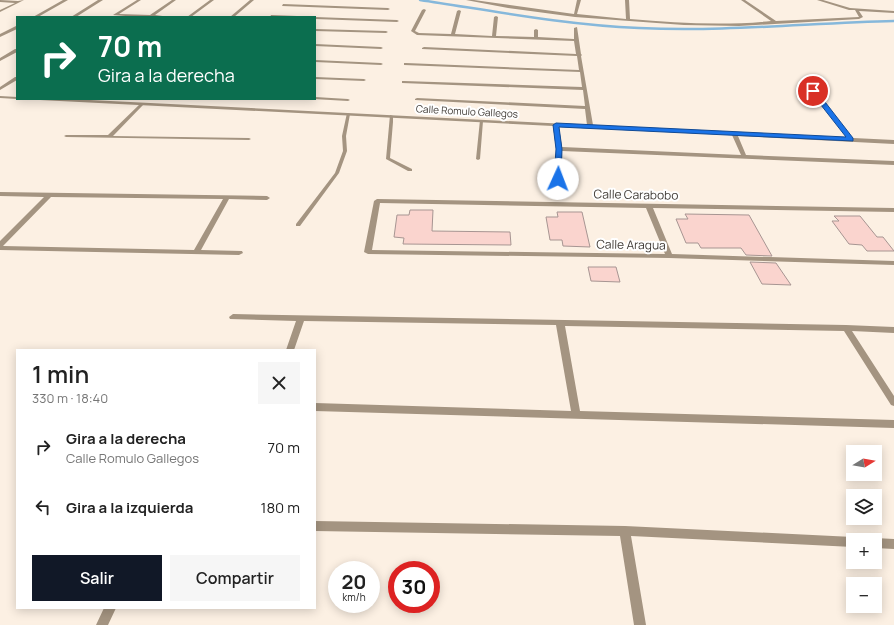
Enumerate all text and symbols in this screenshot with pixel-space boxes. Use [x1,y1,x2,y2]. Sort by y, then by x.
text: 70 m [98,27,162,65]
icon: right [32,32,84,84]
text: Gira a la derecha [98,63,235,87]
pin [796,74,830,108]
icon: arrive [802,80,824,102]
street label: Calle Romulo Gallegos [416,101,518,121]
position arrow [537,158,579,200]
street label: Calle Carabobo [594,185,678,204]
street label: Calle Aragua [596,235,666,254]
text: 1 min [32,357,89,390]
button: close [258,362,300,404]
text: 330 m · 18:40 [32,389,108,407]
text: Gira a la derecha [66,428,186,449]
icon: right [32,436,54,458]
text: 70 m [268,437,300,458]
north arrow [846,445,882,481]
map controls [846,445,882,613]
text: Calle Romulo Gallegos [66,449,199,467]
button: layers [846,489,882,525]
icon: left [32,496,54,518]
text: Gira a la izquierda [66,497,193,518]
text: 180 m [261,497,300,518]
button: + [846,533,882,569]
button: Salir [32,555,162,601]
button: Compartir [170,555,300,601]
speed limit sign: 30 [388,561,440,613]
text: 20 [341,568,367,595]
button: − [846,577,882,613]
text: km/h [342,590,366,604]

